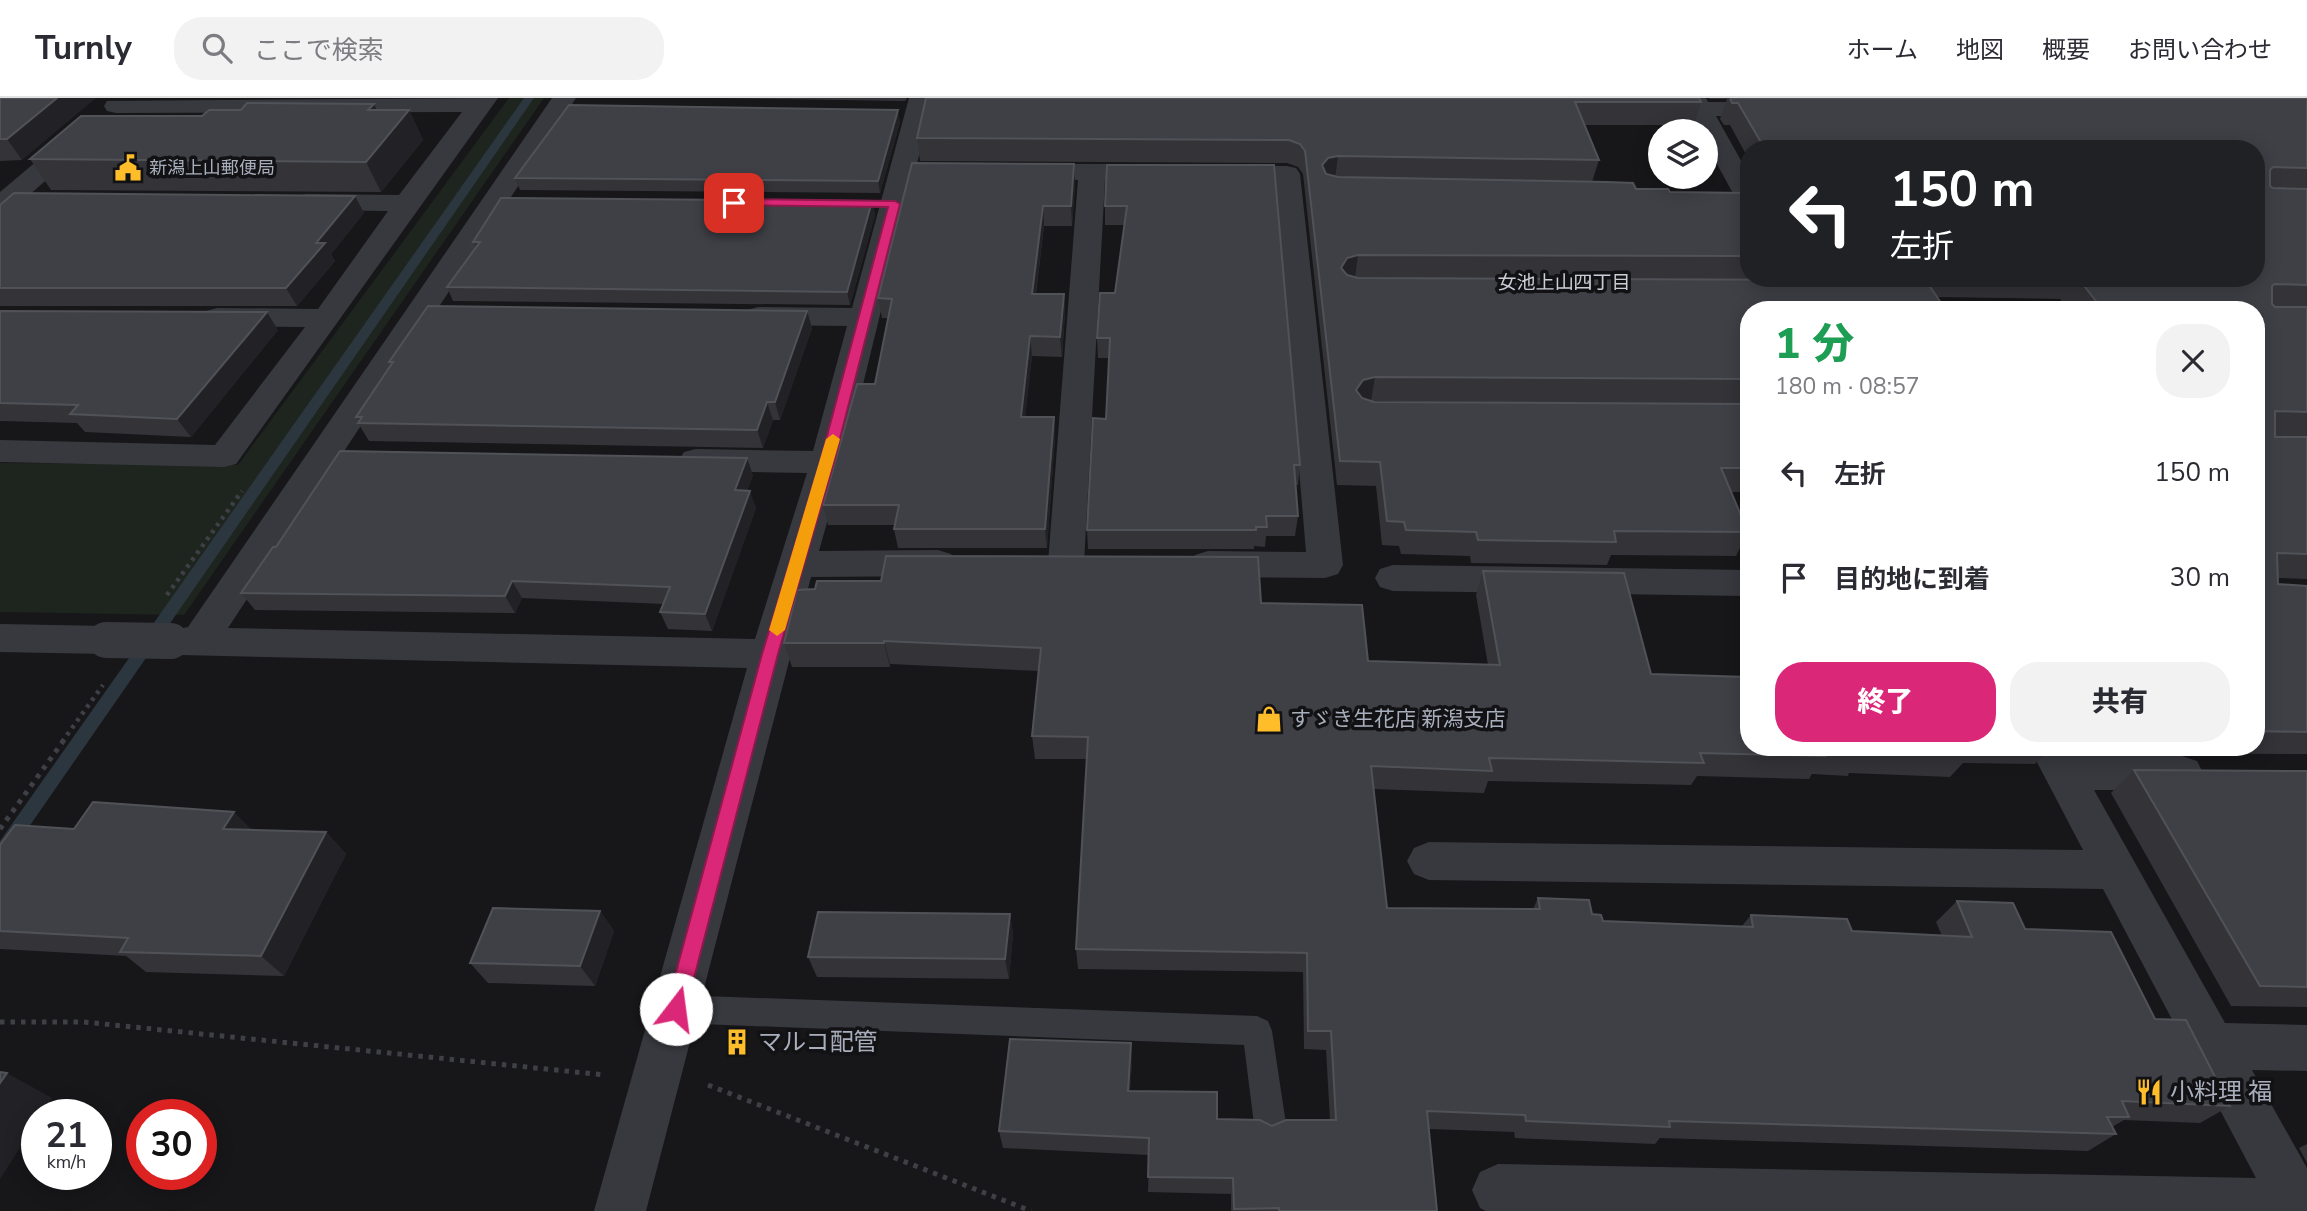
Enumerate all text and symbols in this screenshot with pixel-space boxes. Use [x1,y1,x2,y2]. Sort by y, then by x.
search box [174,17,664,80]
text: Turnly [35,26,132,71]
icon: search [198,29,236,67]
text: ここで検索 [254,33,384,68]
text: ホーム [1847,34,1918,66]
text: 地図 [1956,34,2004,66]
text: 概要 [2042,34,2090,66]
text: お問い合わせ [2128,34,2272,66]
map controls [1648,119,1718,189]
button: layers [1648,119,1718,189]
public building icon: 新潟上山郵便局 [113,153,143,183]
place label: 新潟上山郵便局 [149,156,275,180]
text: 150 m [1890,156,2034,223]
icon: left [1775,168,1866,259]
pin [704,173,764,233]
icon: arrive [715,184,753,222]
text: 左折 [1890,225,1954,268]
district label: 女池上山四丁目 [1497,270,1631,296]
text: 1 分 [1775,316,1854,373]
button: close [2156,324,2230,398]
text: 180 m · 08:57 [1775,371,1920,402]
icon: left [1775,454,1813,492]
text: 150 m [2154,455,2230,490]
text: 左折 [1834,457,1886,492]
icon: arrive [1775,559,1813,597]
text: 30 m [2170,560,2230,595]
text: 目的地に到着 [1834,562,1990,597]
button: 終了 [1775,662,1996,742]
button: 共有 [2010,662,2230,742]
shop icon: すゞき生花店 新潟支店 [1254,704,1284,734]
place label: すゞき生花店 新潟支店 [1290,705,1505,733]
position arrow [639,972,713,1046]
place label: マルコ配管 [758,1026,878,1058]
building icon: マルコ配管 [722,1027,752,1057]
place label: 小料理 福 [2170,1076,2272,1108]
restaurant icon: 小料理 福 [2134,1077,2164,1107]
speed limit sign: 30 [126,1099,217,1190]
text: 21 [45,1112,88,1159]
text: km/h [47,1150,86,1174]

